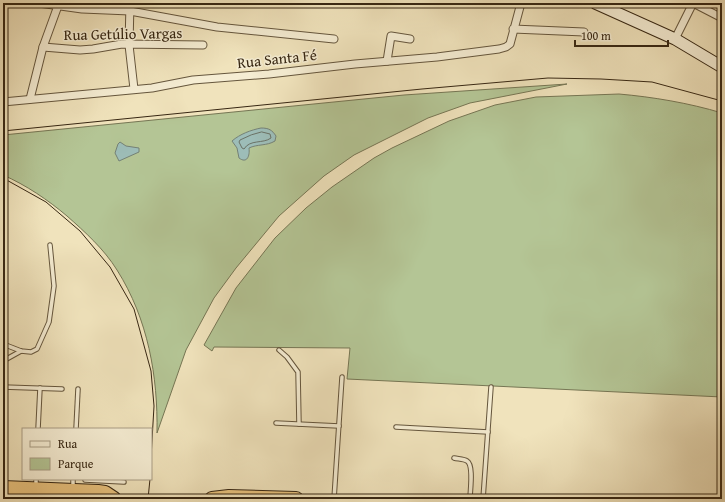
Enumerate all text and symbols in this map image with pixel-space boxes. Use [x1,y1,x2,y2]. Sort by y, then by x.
street label: Rua Getúlio Vargas [64,22,182,45]
scale bar [575,22,668,48]
text: 100 m [581,27,611,44]
street label: Rua Santa Fé [236,44,318,73]
legend [22,428,152,480]
text: Rua [58,435,77,452]
text: Parque [58,455,94,472]

